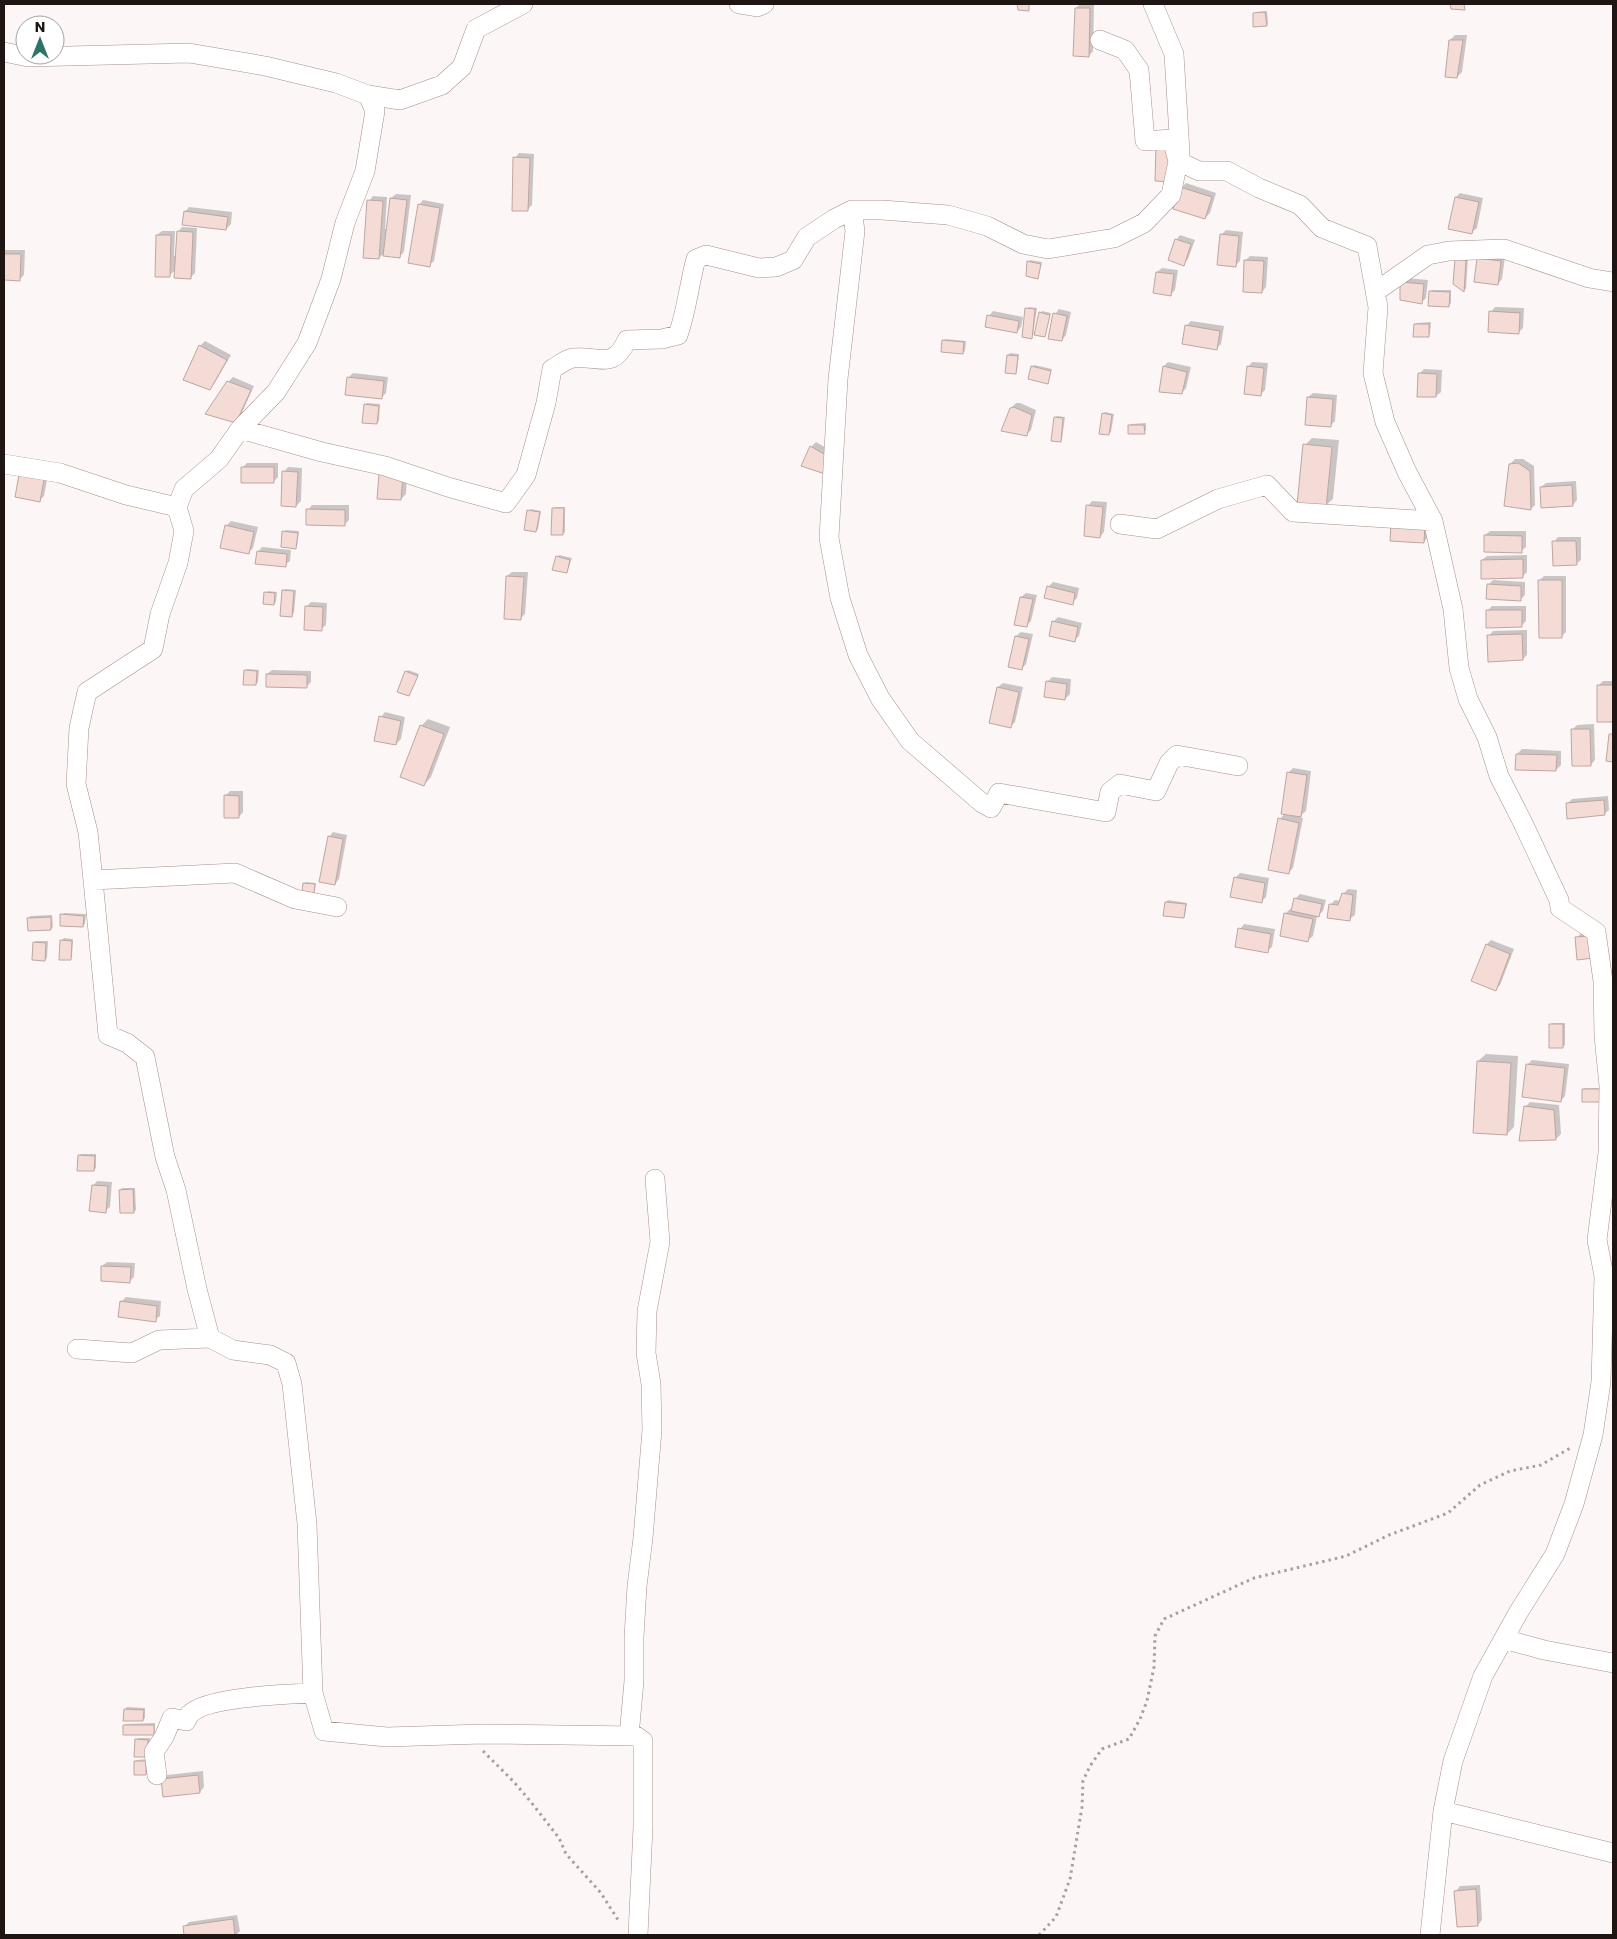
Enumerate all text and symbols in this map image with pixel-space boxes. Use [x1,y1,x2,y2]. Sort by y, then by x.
north arrow [15,15,65,65]
text: N [35,17,45,37]

